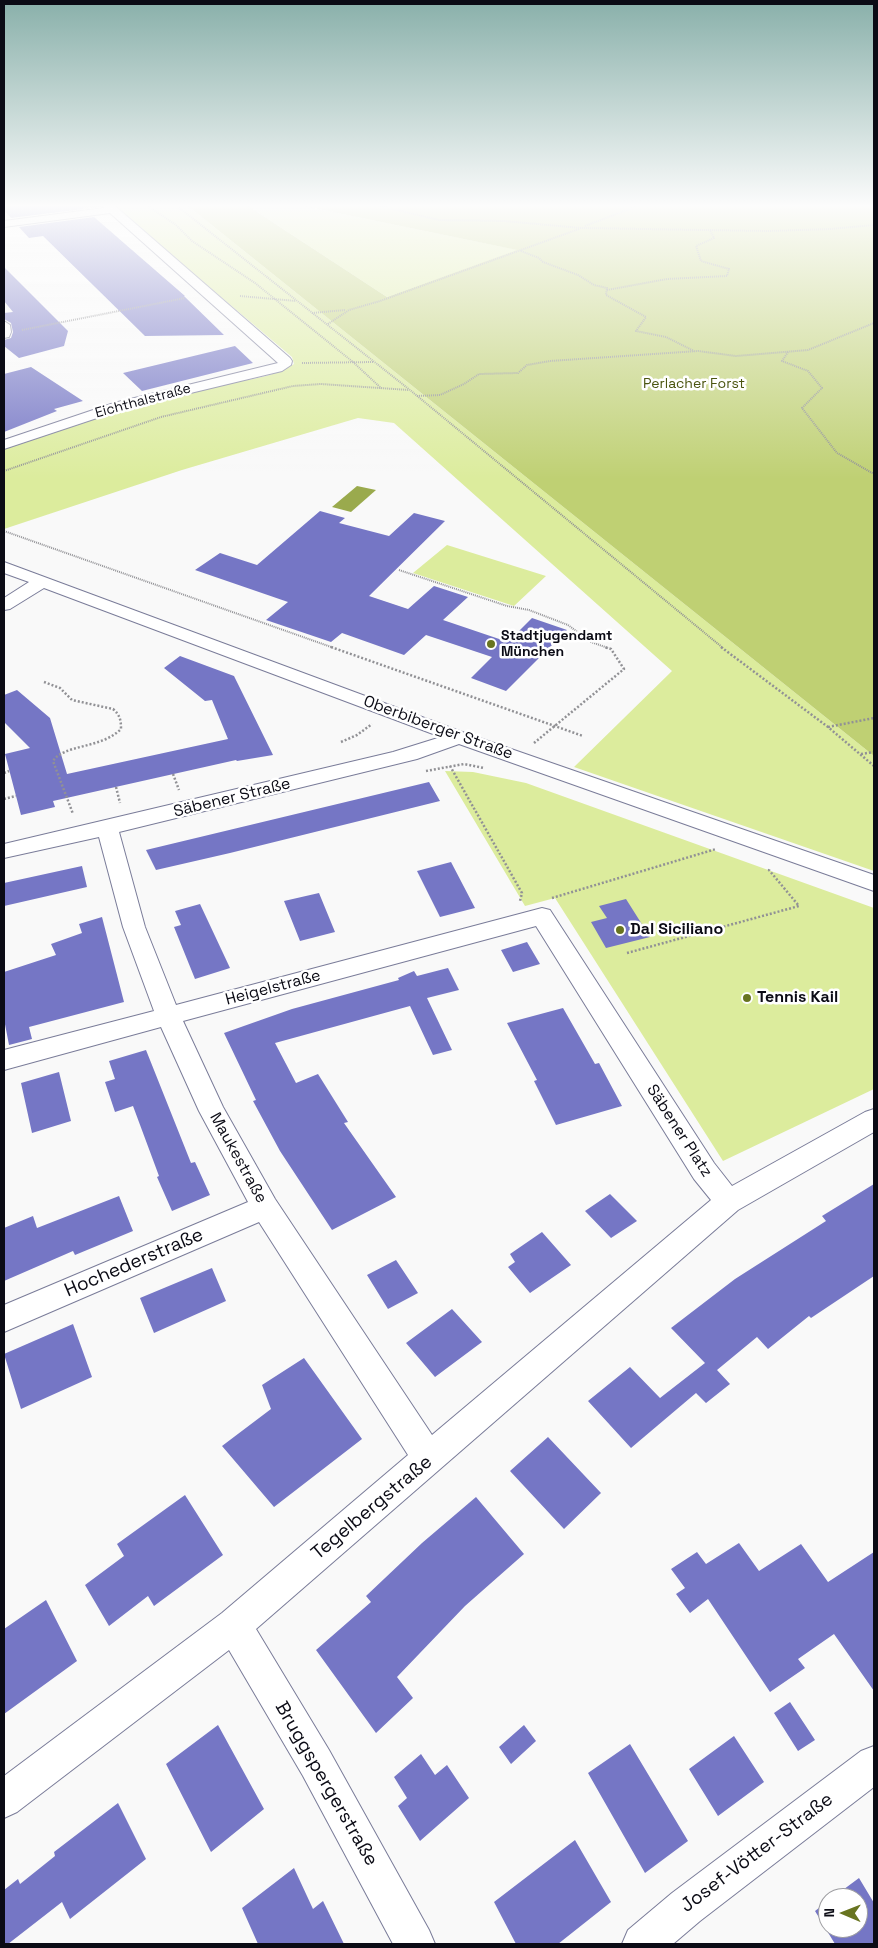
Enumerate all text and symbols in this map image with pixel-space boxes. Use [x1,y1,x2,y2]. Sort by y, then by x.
park label: Perlacher Forst [643,376,745,392]
street label: Eichthalstraße [93,380,193,422]
place label: Stadtjugendamt München [501,628,612,660]
marker: Stadtjugendamt München [485,638,497,650]
street label: Oberbiberger Straße [361,692,515,764]
street label: Säbener Straße [172,774,292,822]
place label: Dal Siciliano [630,920,723,940]
marker: Dal Siciliano [614,924,626,936]
street label: Heigelstraße [223,966,323,1010]
place label: Tennis Kail [757,988,838,1008]
marker: Tennis Kail [741,992,753,1004]
street label: Säbener Platz [642,1081,716,1181]
street label: Maukestraße [205,1109,271,1207]
street label: Hochederstraße [61,1224,207,1302]
street label: Tegelbergstraße [307,1451,437,1565]
street label: Bruggspergerstraße [270,1698,382,1870]
street label: Josef-Vötter-Straße [676,1788,838,1918]
north arrow [818,1888,868,1938]
text: N [820,1908,838,1918]

